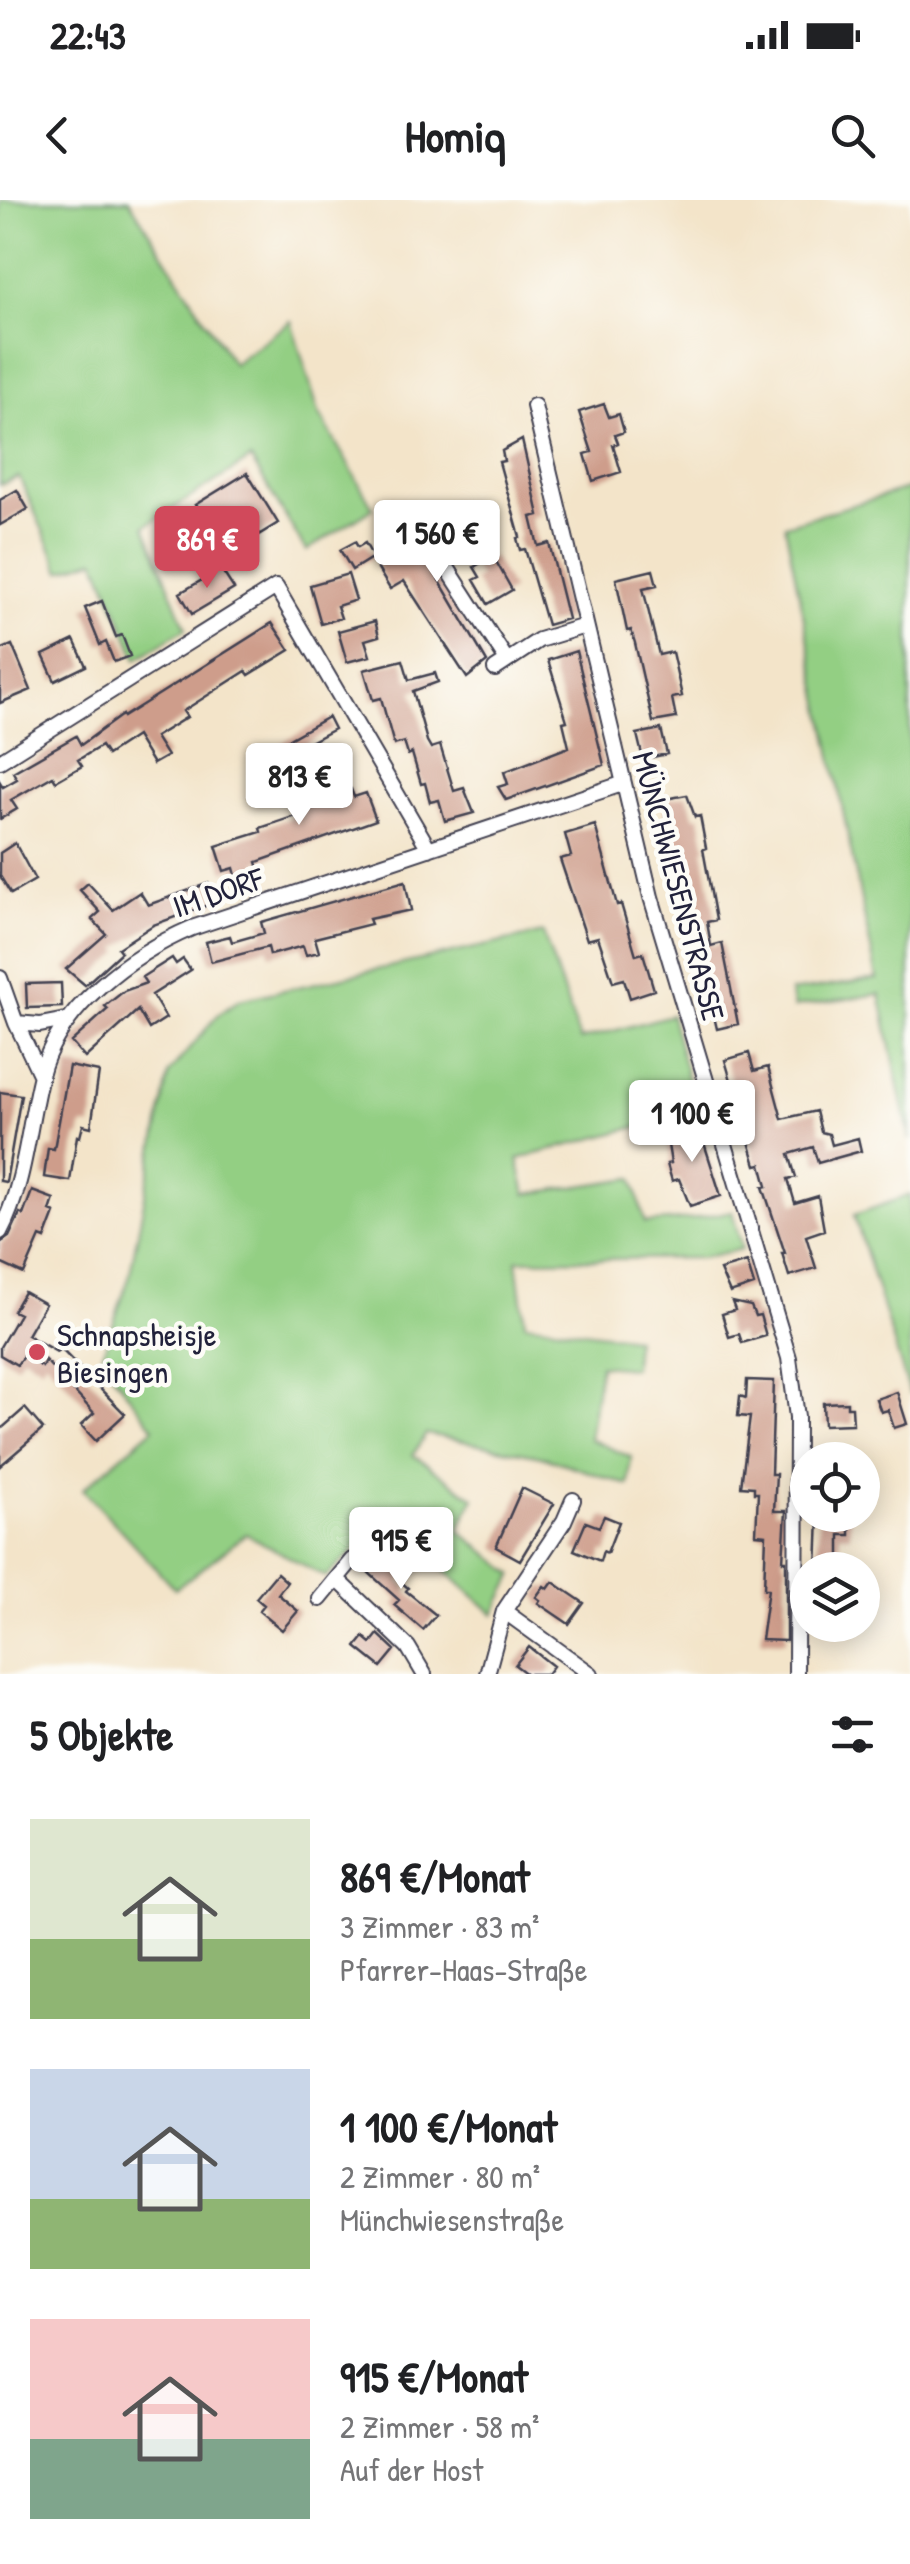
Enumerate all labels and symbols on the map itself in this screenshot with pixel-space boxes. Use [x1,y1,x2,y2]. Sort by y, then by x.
pin: 1 560 € [345,500,529,585]
pin: 869 € [137,506,277,591]
pin: 813 € [229,743,369,828]
street label: MÜNCHWIESENSTRASSE [622,747,736,1025]
street label: IM DORF [167,856,270,928]
pin: 1 100 € [600,1080,784,1165]
place label: Schnapsheisje Biesingen [57,1313,217,1393]
marker: Schnapsheisje Biesingen [26,1341,48,1363]
pin: 915 € [331,1507,471,1592]

